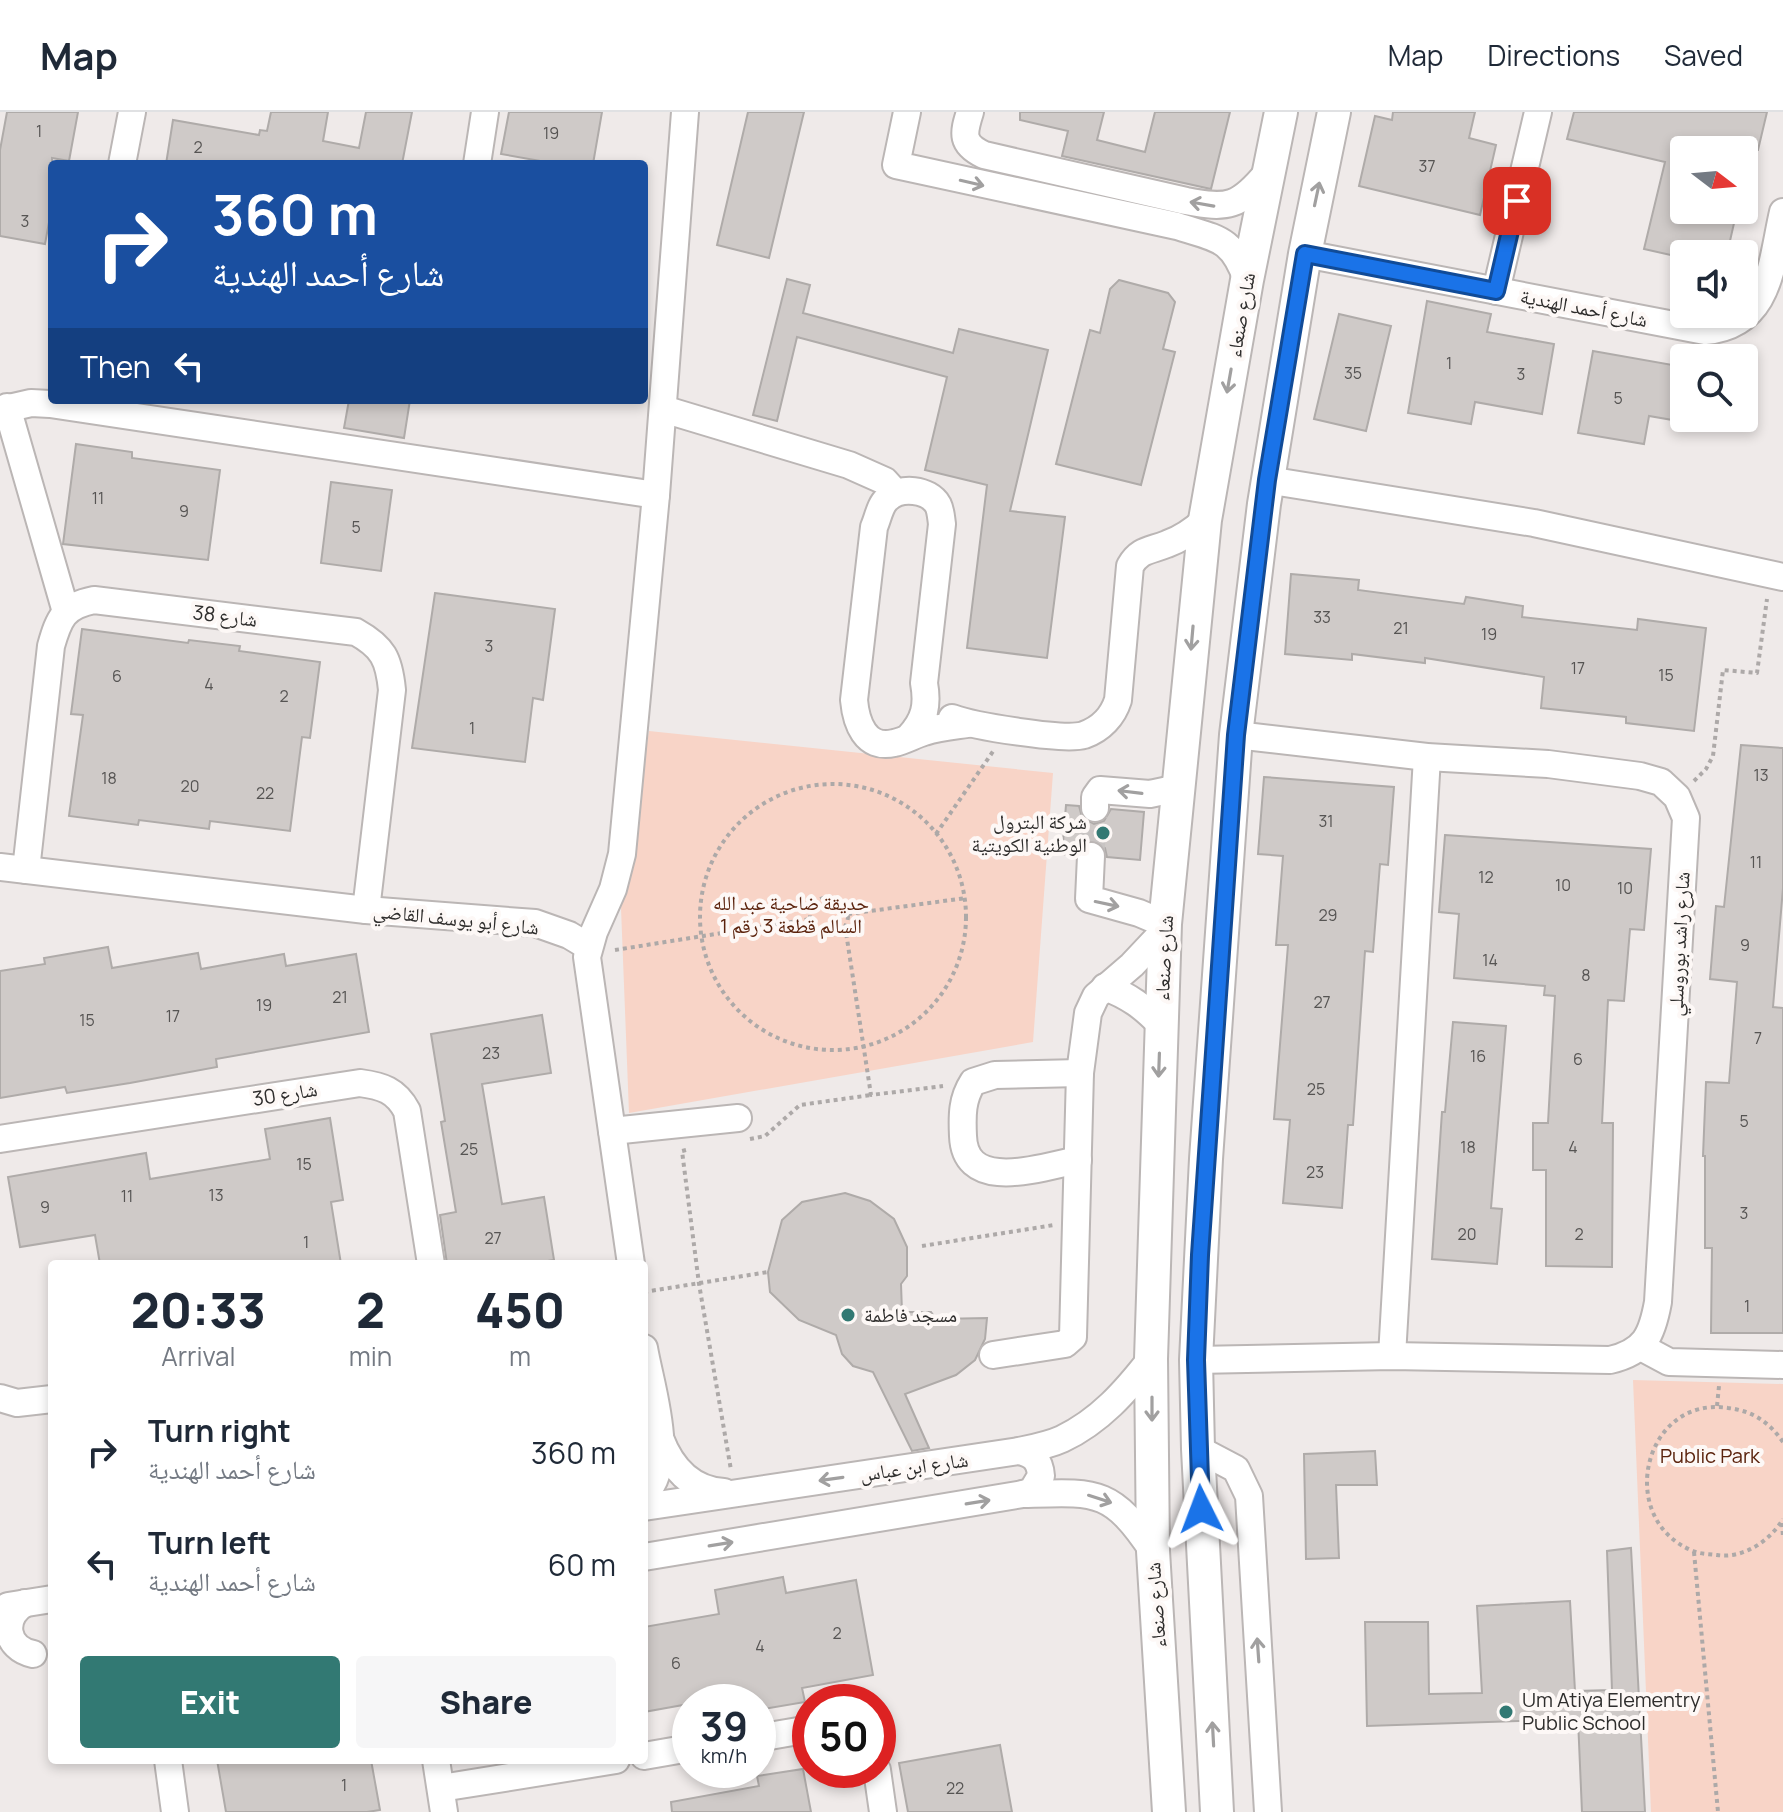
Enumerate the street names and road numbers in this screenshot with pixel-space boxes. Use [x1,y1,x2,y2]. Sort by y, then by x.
street label: شارع صنعاء [1220,270,1261,359]
street label: شارع أحمد الهندية [1518,282,1650,333]
street label: شارع 38 [191,598,259,633]
street label: شارع راشد بوروسلي [1661,871,1699,1017]
street label: شارع أبو يوسف القاضي [371,896,540,944]
street label: شارع صنعاء [1148,914,1179,1001]
street label: شارع 30 [251,1075,319,1112]
street label: شارع ابن عباس [858,1446,970,1487]
street label: شارع صنعاء [1139,1561,1172,1649]

